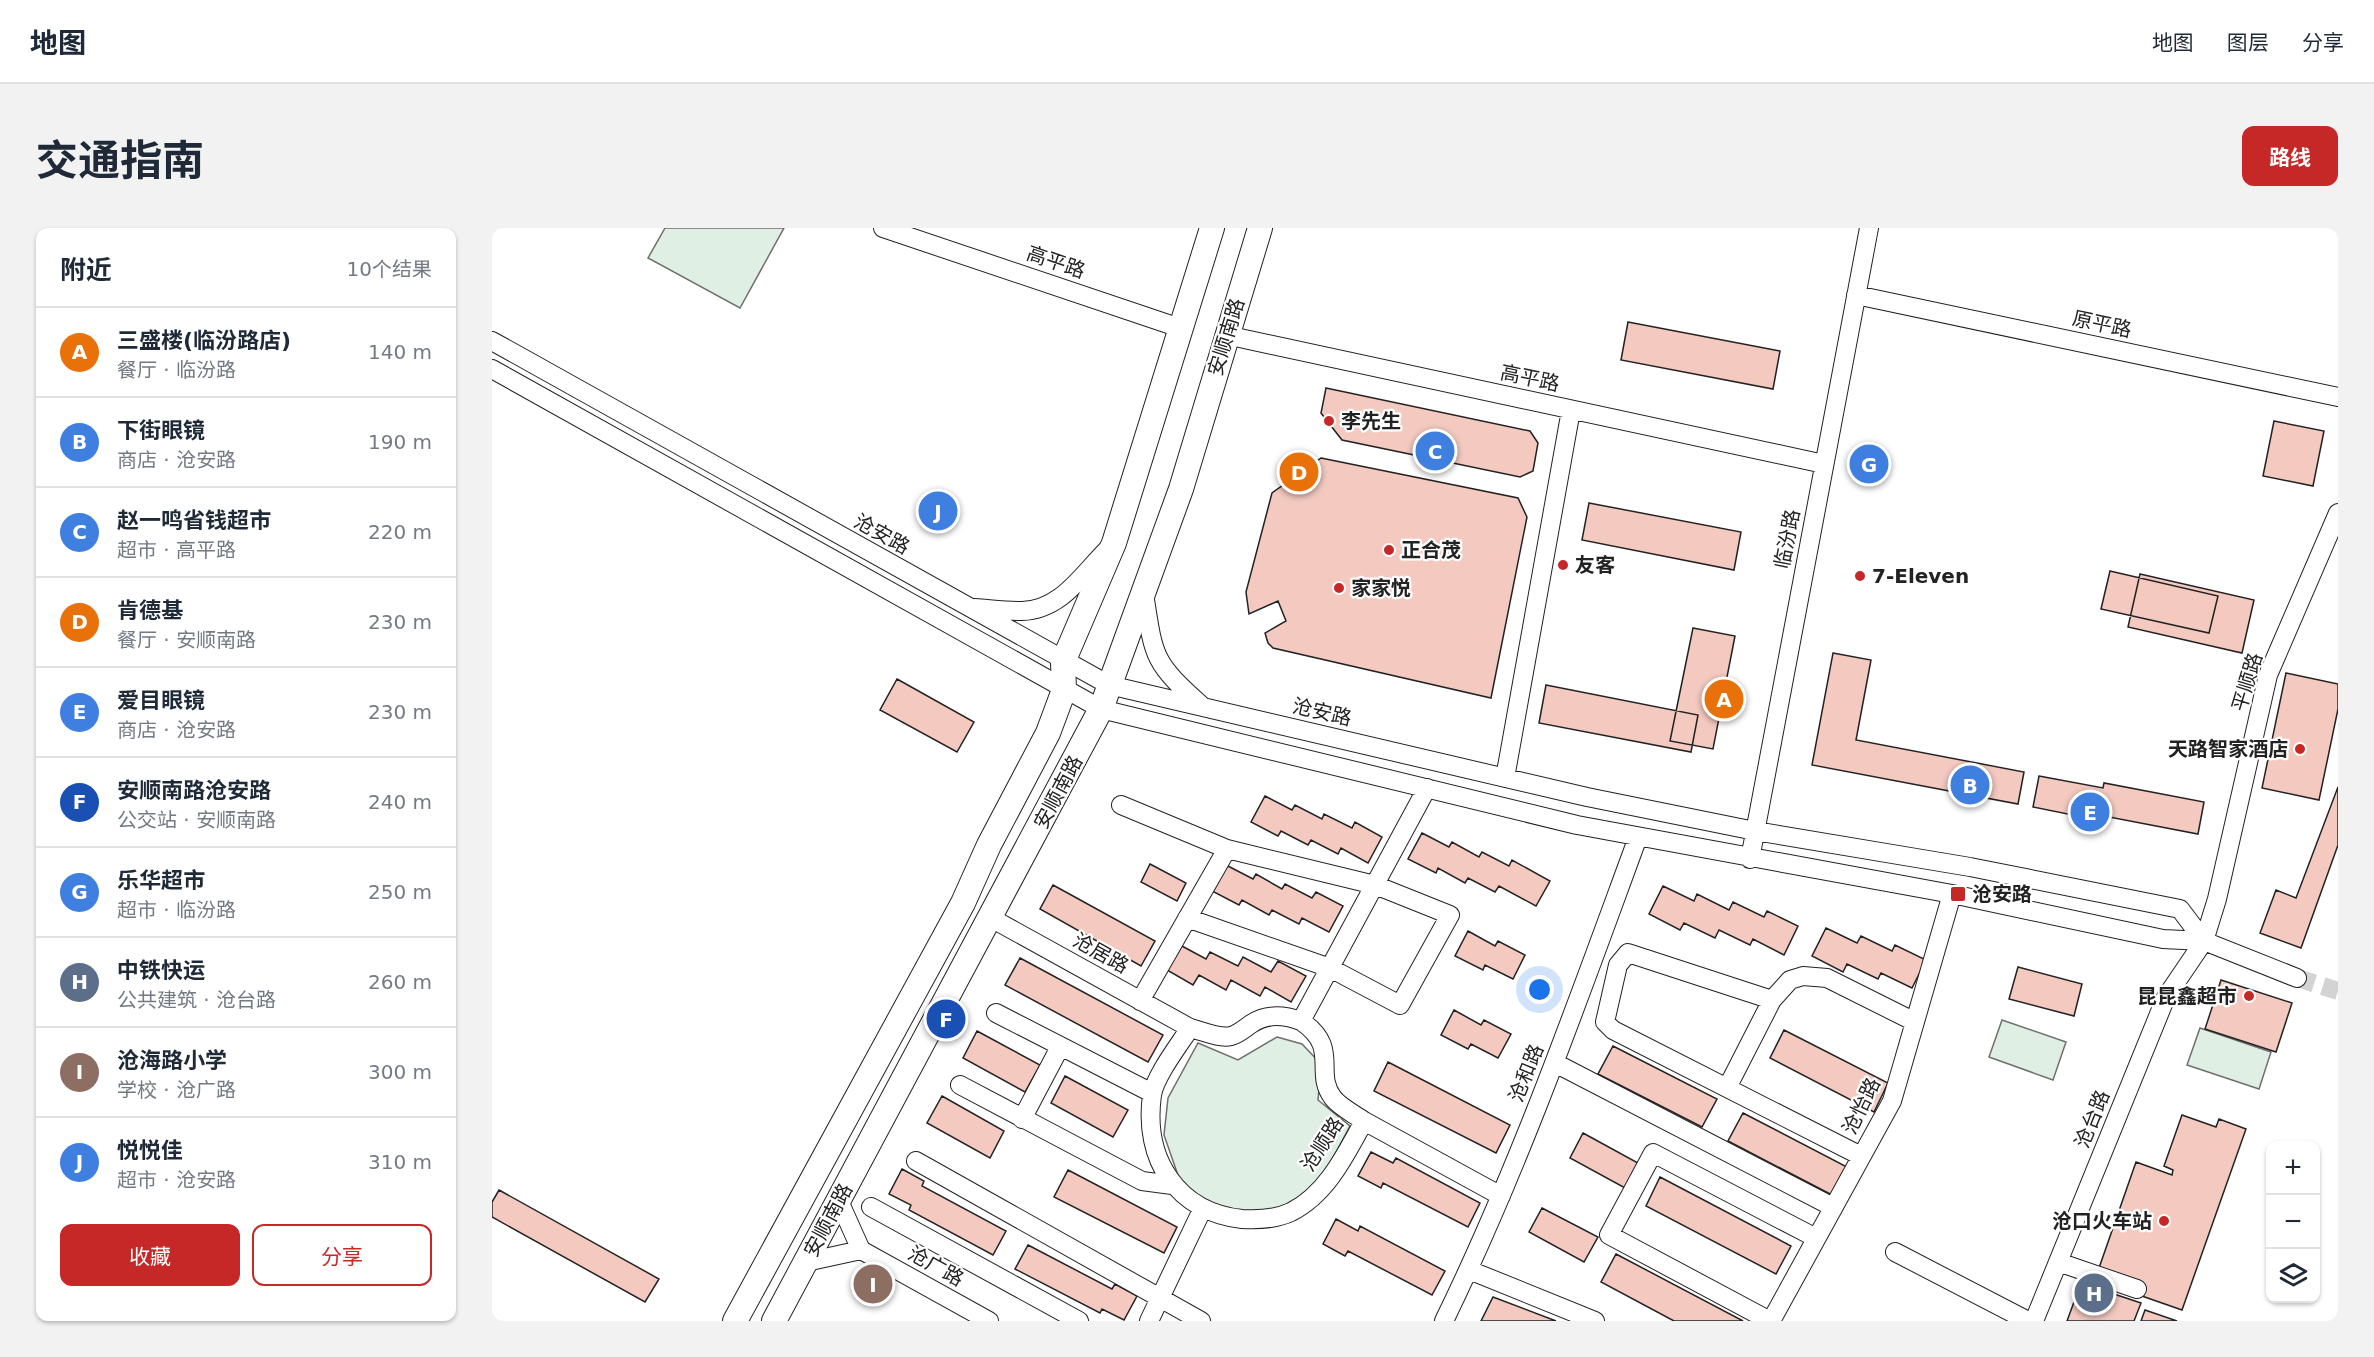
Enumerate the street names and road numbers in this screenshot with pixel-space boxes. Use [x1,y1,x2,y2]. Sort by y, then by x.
street label: 高平路 [1024,241,1088,283]
street label: 安顺南路 [1203,295,1249,379]
street label: 原平路 [2070,306,2134,342]
street label: 高平路 [1498,360,1562,396]
street label: 临汾路 [1769,507,1805,571]
street label: 沧安路 [850,509,914,559]
street label: 平顺路 [2227,650,2267,714]
street label: 沧安路 [1290,694,1354,730]
street label: 安顺南路 [1029,751,1087,833]
street label: 沧居路 [1069,928,1133,978]
street label: 沧和路 [1504,1041,1548,1105]
street label: 沧怡路 [1837,1074,1885,1138]
street label: 沧台路 [2070,1087,2114,1151]
street label: 沧顺路 [1296,1112,1348,1176]
street label: 安顺南路 [799,1179,857,1261]
street label: 沧广路 [904,1241,968,1291]

